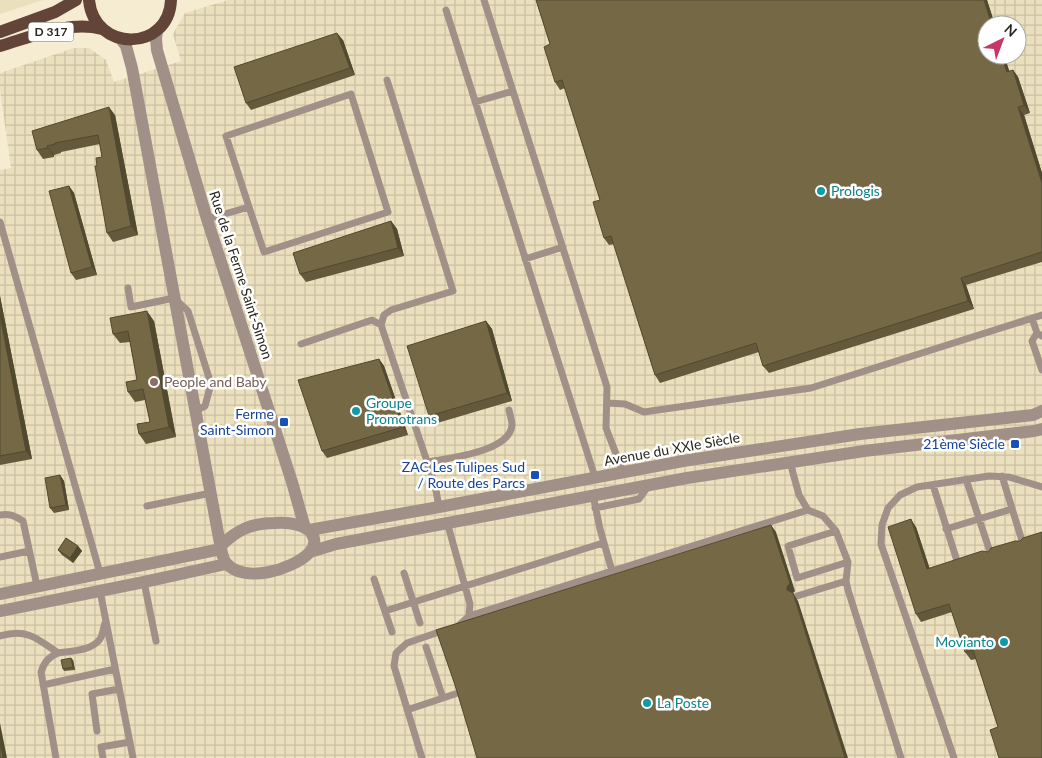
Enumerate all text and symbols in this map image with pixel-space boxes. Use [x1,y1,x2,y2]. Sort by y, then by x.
north arrow [977,15,1027,65]
text: N [1001,20,1021,40]
road number: D 317 [28,22,74,42]
place label: Prologis [831,182,880,199]
marker: Prologis [815,185,827,197]
street label: Rue de la Ferme Saint-Simon [206,188,277,361]
place label: People and Baby [164,373,267,390]
marker: People and Baby [148,376,160,388]
place label: Groupe Promotrans [366,394,437,427]
place label: Ferme Saint-Simon [200,405,274,438]
marker: Groupe Promotrans [350,405,362,417]
marker: Ferme Saint-Simon [278,416,290,428]
street label: Avenue du XXIe Siècle [603,428,741,469]
place label: 21ème Siècle [923,435,1005,452]
marker: 21ème Siècle [1009,438,1021,450]
place label: ZAC Les Tulipes Sud / Route des Parcs [402,458,525,491]
marker: ZAC Les Tulipes Sud / Route des Parcs [529,469,541,481]
place label: Movianto [935,633,994,650]
marker: Movianto [998,636,1010,648]
place label: La Poste [657,694,709,711]
marker: La Poste [641,697,653,709]

